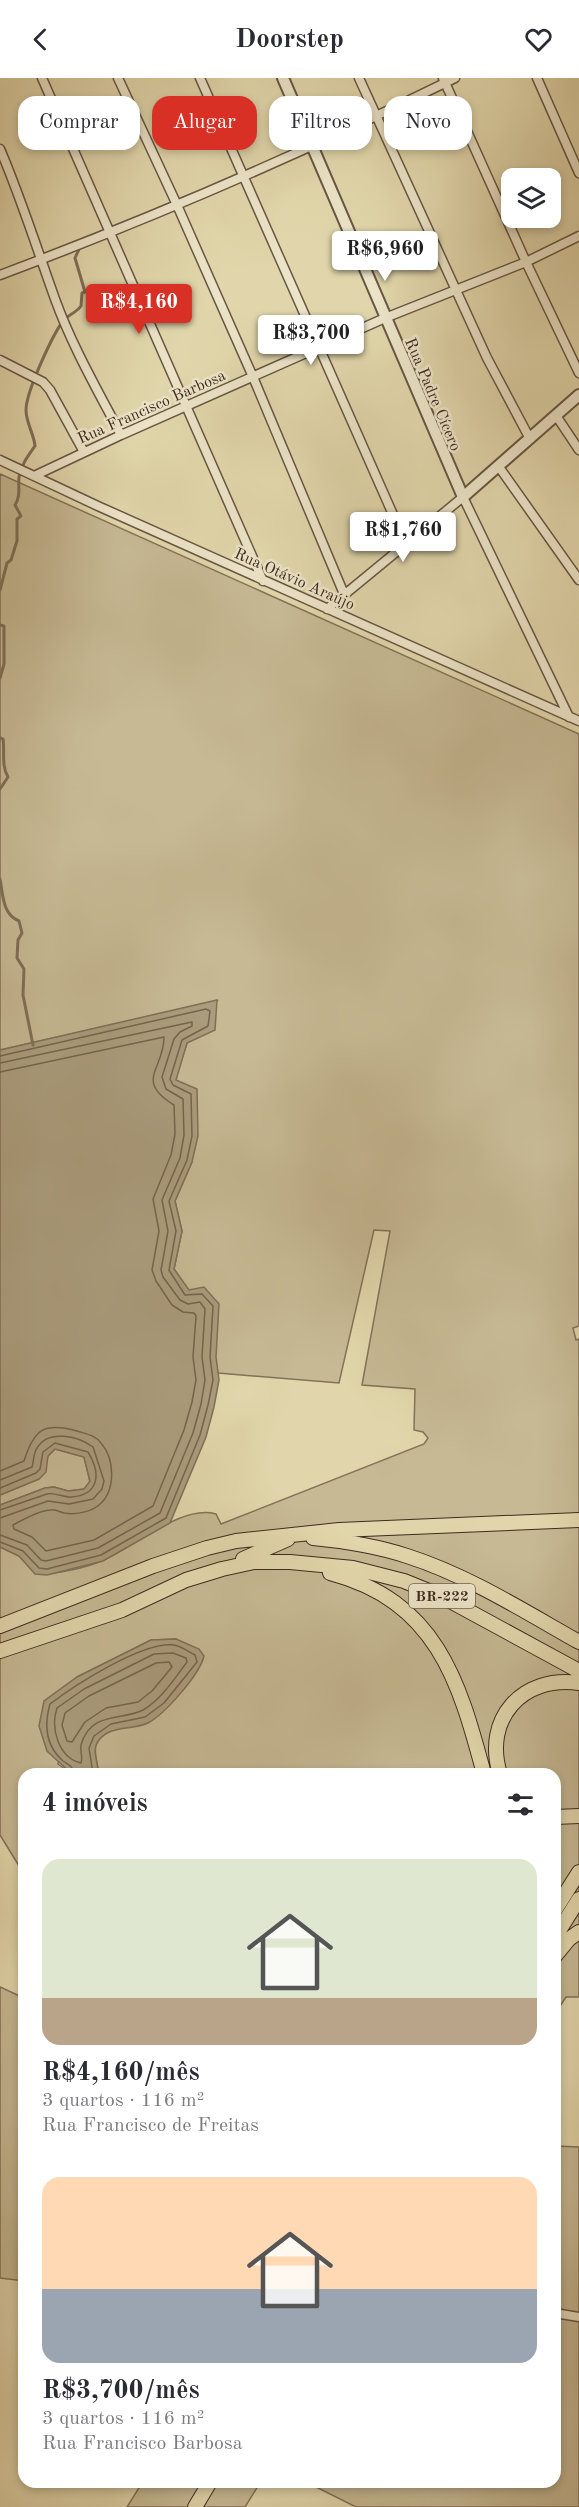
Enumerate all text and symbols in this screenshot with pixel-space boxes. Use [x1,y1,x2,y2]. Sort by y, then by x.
icon: back [24,23,57,56]
icon: heart [522,23,555,56]
text: Doorstep [235,26,344,53]
chip: Comprar [18,96,140,150]
chip: Alugar [152,96,257,150]
chip: Filtros [269,96,372,150]
chip: Novo [384,96,472,150]
map controls [501,168,561,228]
button: layers [501,168,561,228]
pin: R$6,960 [330,231,440,282]
text: R$6,960 [346,240,424,260]
pin: R$4,160 [84,284,194,335]
text: R$4,160 [100,293,178,313]
pin: R$3,700 [256,315,366,366]
text: R$3,700 [272,324,350,344]
street label: Rua Padre Cícero [401,336,463,454]
street label: Rua Francisco Barbosa [75,368,228,448]
pin: R$1,760 [348,512,458,563]
text: R$1,760 [364,521,442,541]
street label: Rua Otávio Araújo [232,546,357,614]
road number: BR-222 [409,1584,475,1608]
icon: filters [504,1788,537,1821]
text: 4 imóveis [42,1791,148,1817]
icon: home [236,1898,344,2006]
text: R$4,160/mês [42,2060,200,2086]
text: 3 quartos · 116 m² [42,2091,204,2111]
text: Rua Francisco de Freitas [42,2116,259,2136]
icon: home [236,2216,344,2324]
text: R$3,700/mês [42,2378,200,2404]
text: 3 quartos · 116 m² [42,2409,204,2429]
text: Rua Francisco Barbosa [42,2434,243,2454]

